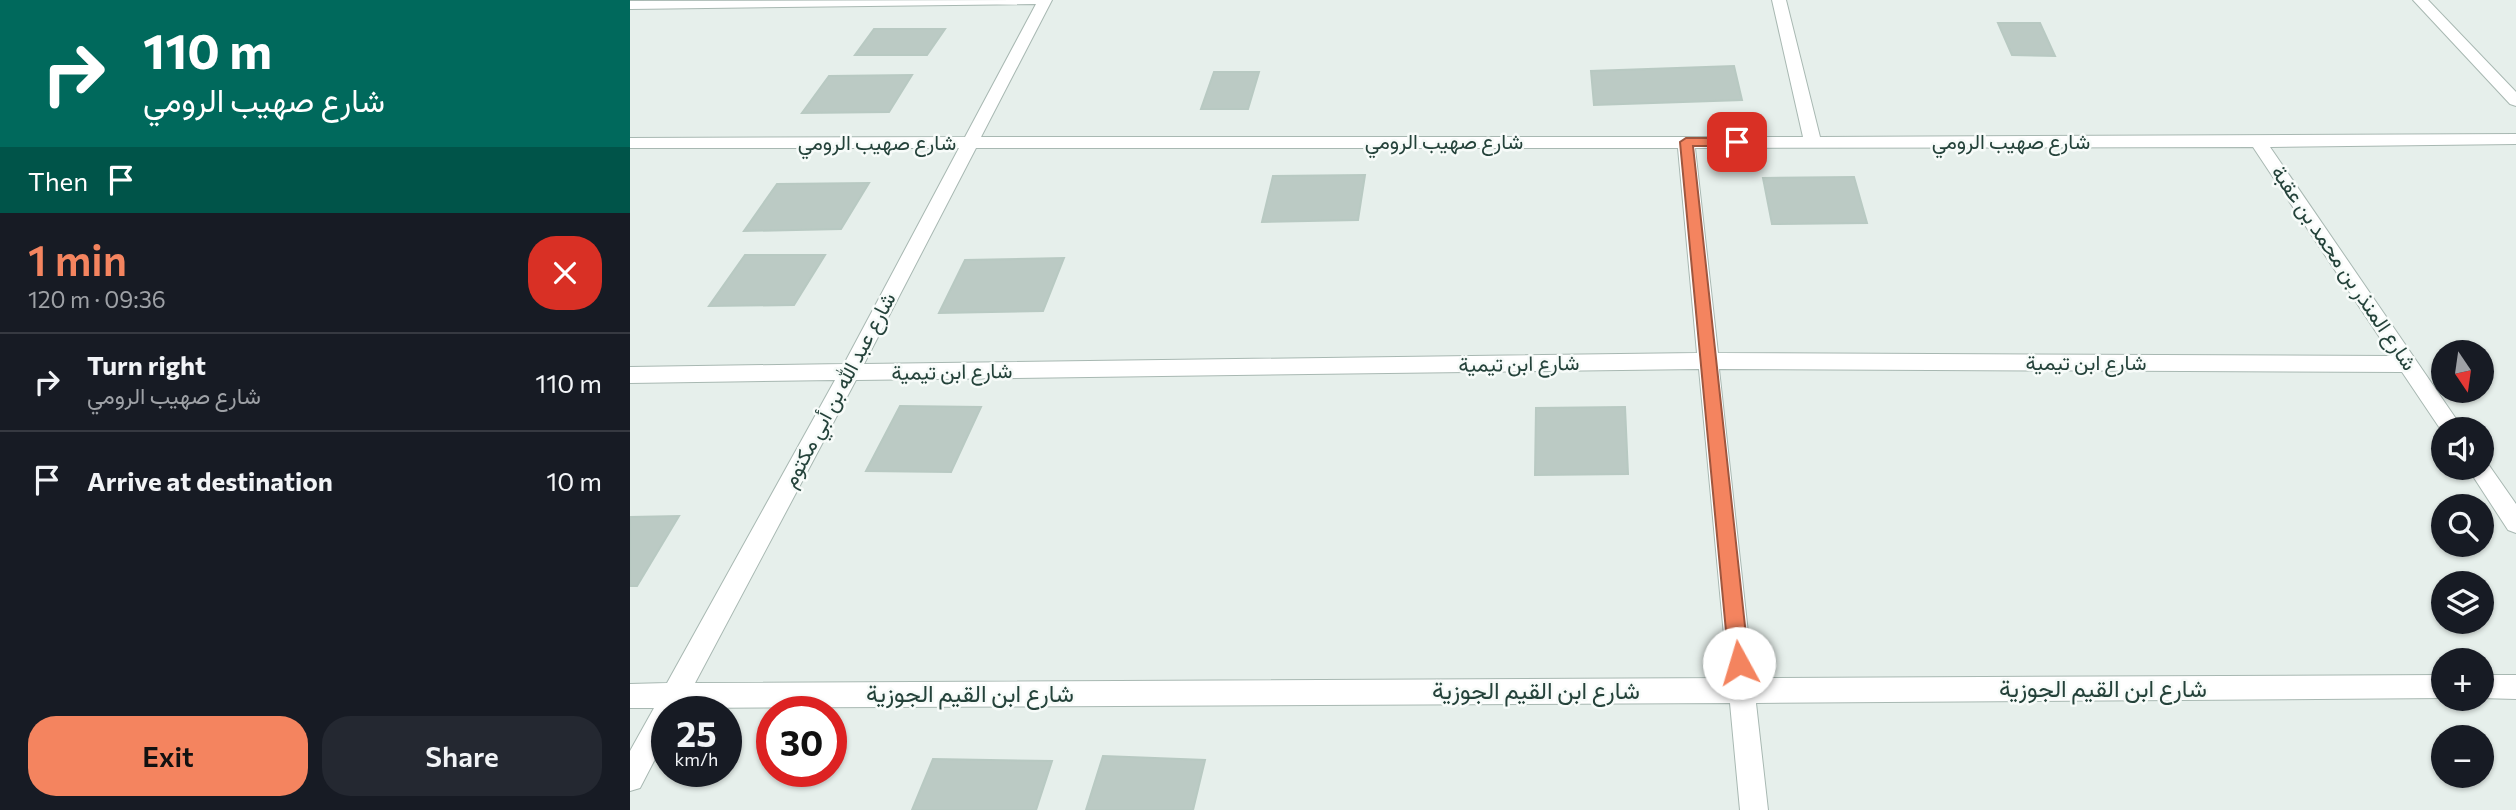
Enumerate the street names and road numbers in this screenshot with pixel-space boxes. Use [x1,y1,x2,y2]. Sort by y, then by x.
street label: شارع صهيب الرومي [1365,128,1523,159]
street label: شارع صهيب الرومي [1932,128,2090,159]
street label: شارع صهيب الرومي [798,129,956,160]
street label: شارع المنذر بن محمد بن عقبة [2265,160,2423,376]
street label: شارع عبد الله بن أبي مكتوم [776,287,905,494]
street label: شارع ابن تيمية [1458,349,1580,379]
street label: شارع ابن تيمية [2025,349,2147,377]
street label: شارع ابن تيمية [891,357,1013,387]
street label: شارع ابن القيم الجوزية [1999,673,2207,705]
street label: شارع ابن القيم الجوزية [1432,675,1640,707]
street label: شارع ابن القيم الجوزية [866,678,1074,710]

